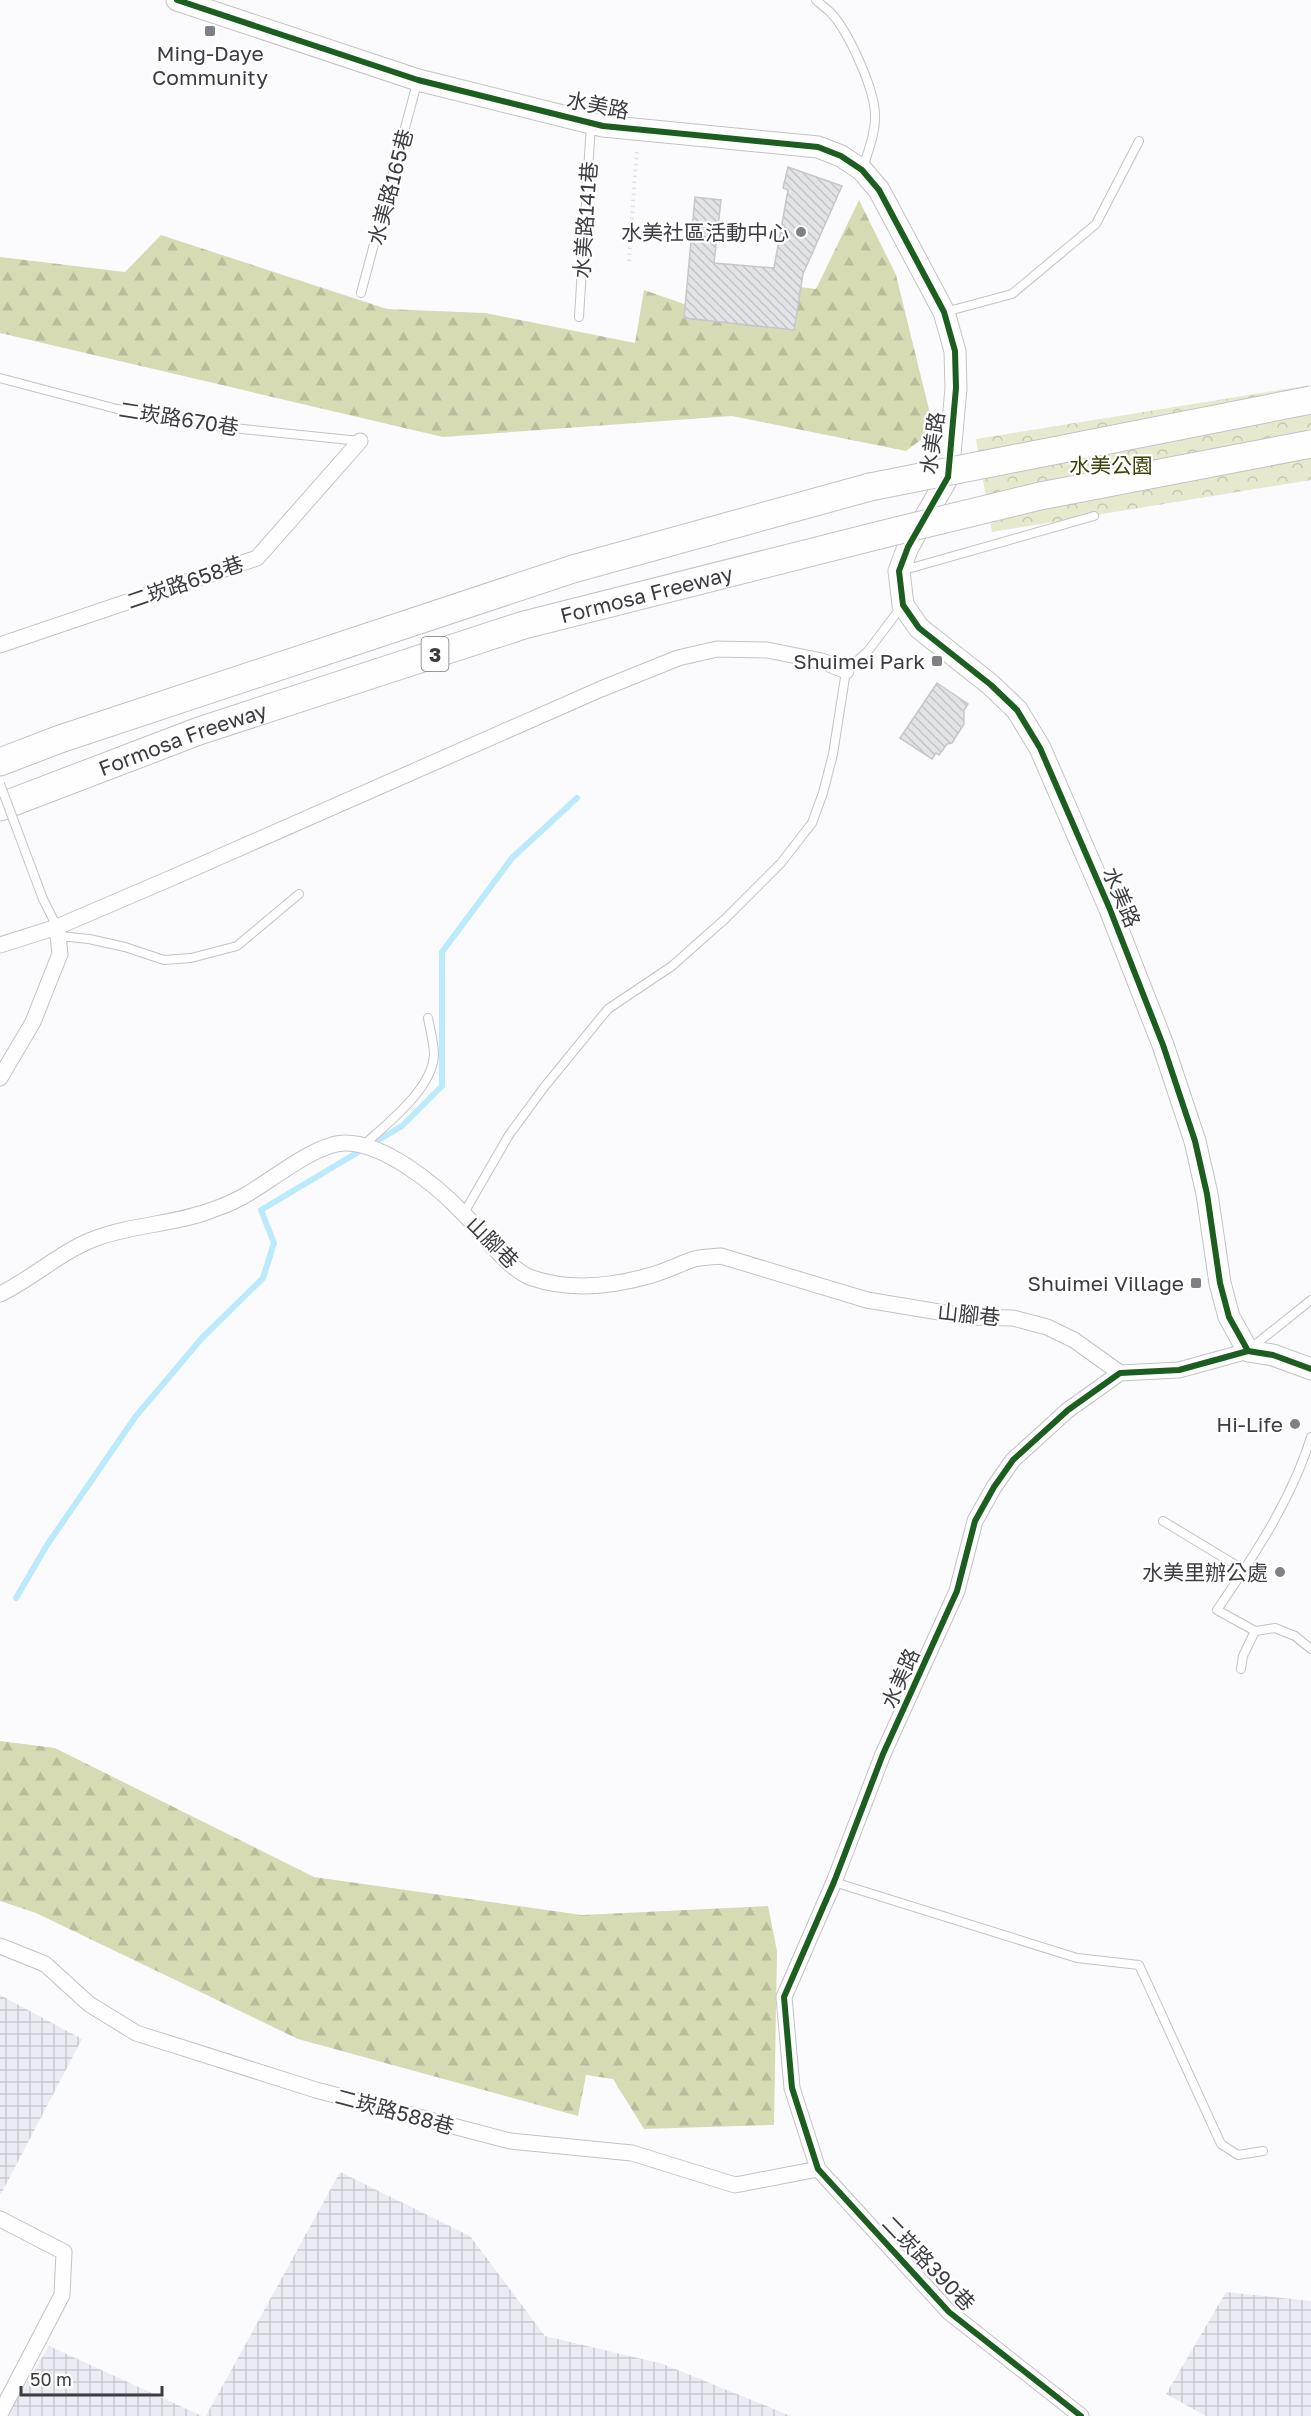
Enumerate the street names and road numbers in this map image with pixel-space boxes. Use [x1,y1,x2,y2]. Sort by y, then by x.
street label: 水美路 [565,86,631,124]
street label: 水美路165巷 [362,126,418,248]
street label: 水美路141巷 [568,161,602,279]
street label: 二崁路670巷 [117,396,241,440]
street label: 水美路 [915,410,949,476]
street label: 二崁路658巷 [123,550,247,614]
street label: Formosa Freeway [557,560,736,628]
road number: 3 [422,637,448,671]
street label: Formosa Freeway [95,697,270,781]
street label: 水美路 [1098,863,1146,931]
street label: 山腳巷 [462,1211,524,1273]
street label: 山腳巷 [936,1298,1002,1330]
street label: 水美路 [875,1644,925,1712]
street label: 二崁路588巷 [333,2083,457,2139]
street label: 二崁路390巷 [877,2210,981,2316]

